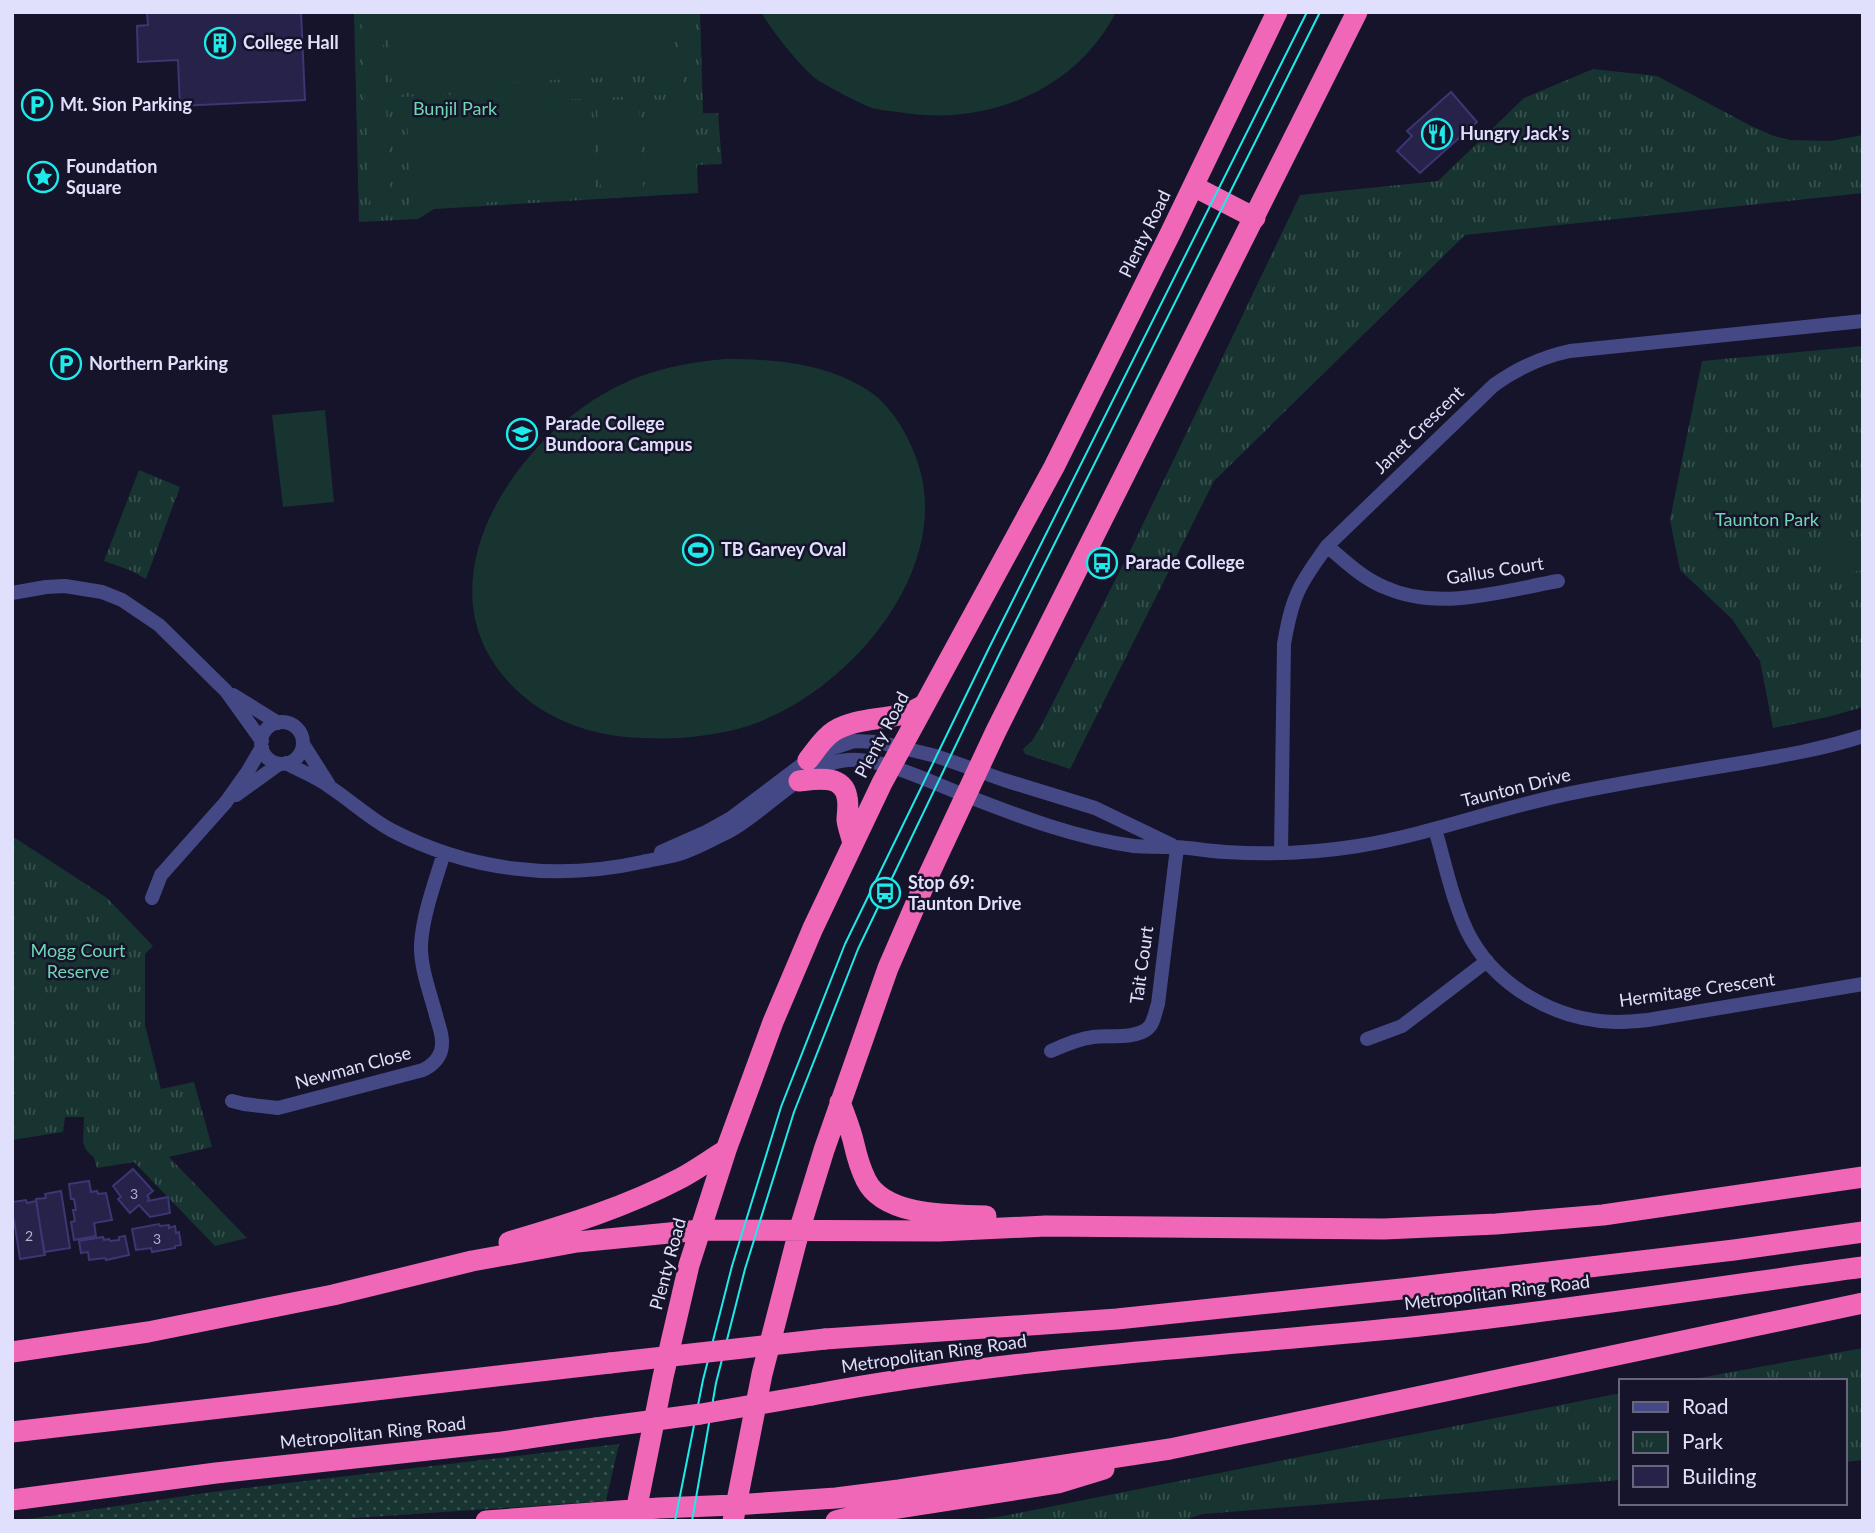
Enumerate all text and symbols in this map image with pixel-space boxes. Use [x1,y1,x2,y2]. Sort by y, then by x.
building icon: College Hall [203,26,237,60]
place label: College Hall [243,31,339,53]
parking icon: Mt. Sion Parking [20,88,54,122]
place label: Mt. Sion Parking [60,93,192,115]
park label: Bunjil Park [413,97,498,119]
restaurant icon: Hungry Jack's [1420,117,1454,151]
place label: Hungry Jack's [1460,122,1570,144]
place label: Foundation Square [66,155,157,198]
place icon: Foundation Square [26,160,60,194]
street label: Plenty Road [1114,186,1175,281]
parking icon: Northern Parking [49,347,83,381]
place label: Northern Parking [89,352,228,374]
street label: Janet Crescent [1369,381,1468,478]
place label: Parade College Bundoora Campus [545,412,692,455]
school or university icon: Parade College Bundoora Campus [505,417,539,451]
park label: Taunton Park [1715,508,1820,530]
sports icon: TB Garvey Oval [681,533,715,567]
place label: TB Garvey Oval [721,538,846,560]
bus stop icon: Parade College [1085,546,1119,580]
place label: Parade College [1125,551,1245,573]
street label: Gallus Court [1445,551,1546,589]
street label: Plenty Road [849,688,913,781]
street label: Taunton Drive [1459,763,1573,811]
place label: Stop 69: Taunton Drive [908,871,1022,914]
bus stop icon: Stop 69: Taunton Drive [868,876,902,910]
street label: Tait Court [1125,924,1157,1005]
park label: Mogg Court Reserve [31,939,126,982]
street label: Hermitage Crescent [1618,967,1777,1011]
street label: Newman Close [292,1041,413,1093]
house number: 3 [130,1185,138,1202]
street label: Plenty Road [644,1215,690,1312]
house number: 2 [25,1227,33,1244]
house number: 3 [153,1230,161,1247]
street label: Metropolitan Ring Road [1403,1270,1591,1314]
street label: Metropolitan Ring Road [840,1329,1028,1377]
legend [1619,1379,1847,1505]
text: Road [1682,1393,1729,1418]
street label: Metropolitan Ring Road [279,1411,467,1453]
text: Park [1682,1428,1723,1453]
text: Building [1682,1463,1757,1488]

